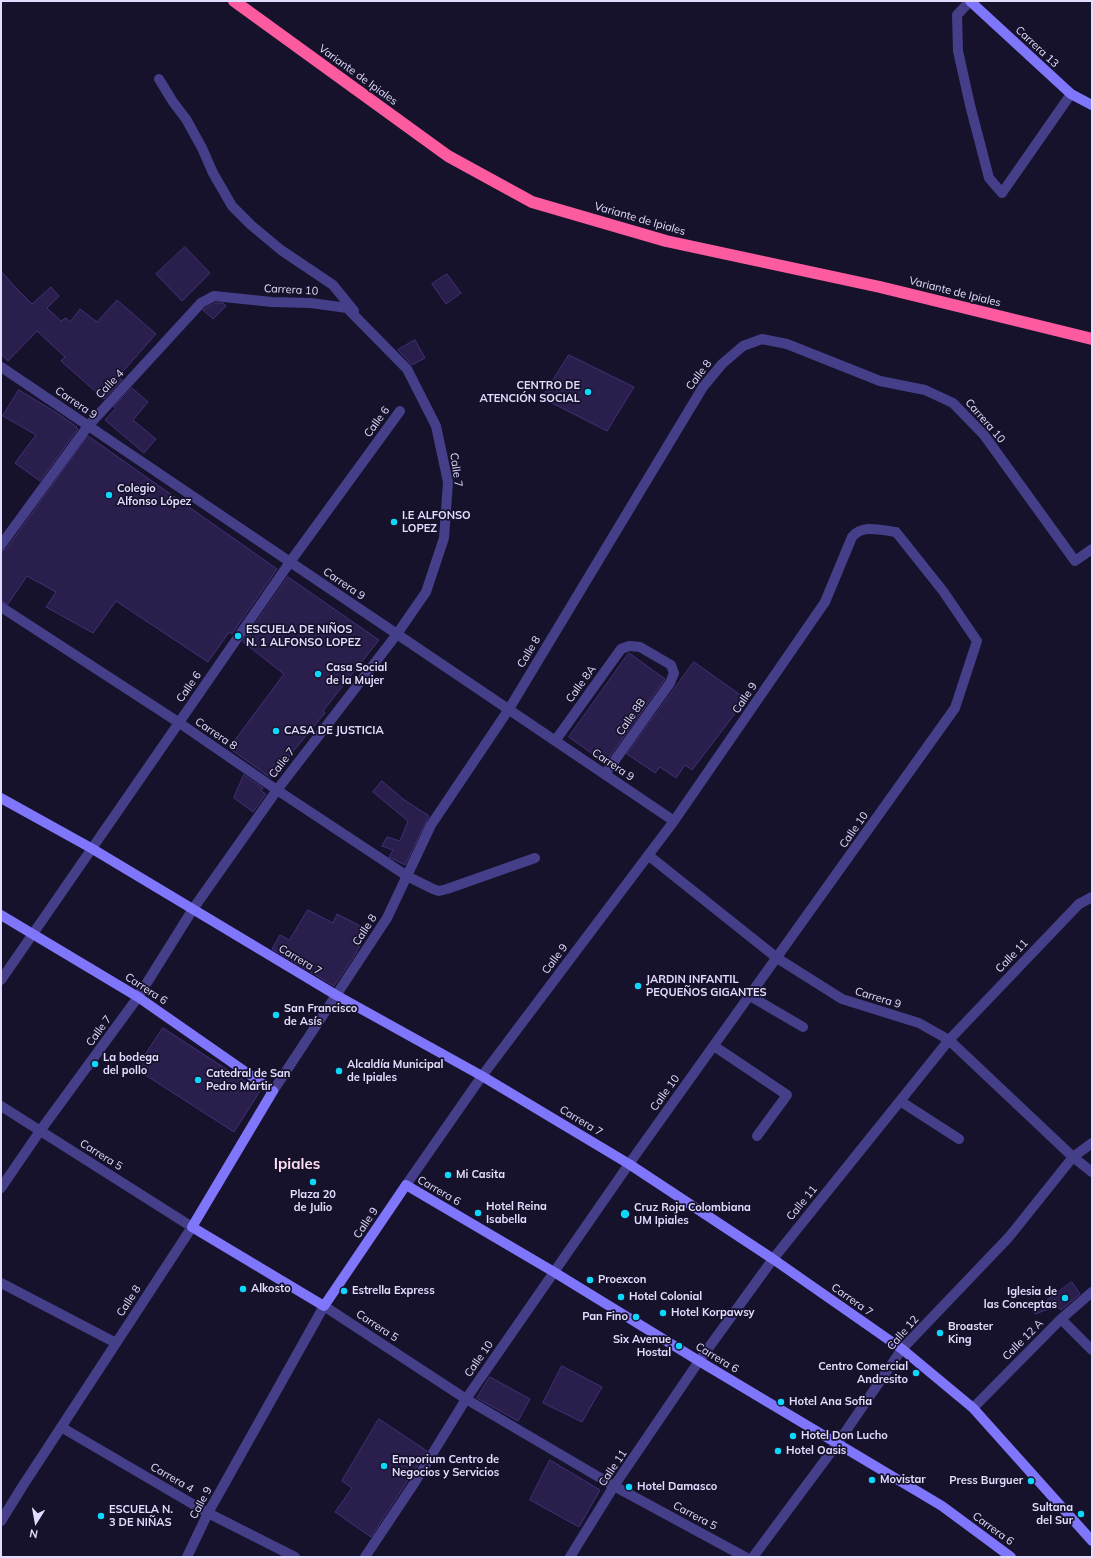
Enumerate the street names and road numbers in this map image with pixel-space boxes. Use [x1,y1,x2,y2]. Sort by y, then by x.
street label: Carrera 13 [1013,24,1061,70]
street label: Variante de Ipiales [316,42,400,108]
street label: Variante de Ipiales [593,200,687,238]
street label: Variante de Ipiales [908,274,1002,310]
street label: Carrera 10 [263,282,319,298]
street label: Calle 8 [683,357,715,393]
street label: Calle 4 [93,367,127,401]
street label: Carrera 9 [52,384,100,422]
street label: Carrera 10 [962,396,1008,446]
street label: Calle 6 [361,404,393,440]
street label: Calle 7 [447,452,465,488]
street label: Carrera 9 [320,565,368,603]
street label: Calle 8 [514,634,544,670]
street label: Calle 8A [563,663,599,705]
street label: Calle 6 [174,669,204,705]
street label: Calle 9 [730,680,760,716]
street label: Calle 8B [614,696,648,738]
street label: Carrera 8 [192,715,240,753]
street label: Calle 7 [266,745,298,781]
street label: Carrera 9 [589,746,637,784]
street label: Calle 10 [837,809,871,851]
street label: Calle 8 [350,912,380,948]
street label: Calle 11 [993,937,1031,975]
street label: Calle 9 [539,941,571,977]
street label: Carrera 7 [276,942,324,978]
street label: Carrera 6 [122,970,170,1008]
street label: Carrera 9 [853,985,903,1011]
street label: Calle 7 [83,1013,115,1049]
street label: Calle 10 [648,1072,682,1114]
street label: Carrera 7 [557,1103,605,1139]
street label: Carrera 5 [77,1137,125,1173]
street label: Carrera 6 [415,1173,463,1209]
street label: Calle 11 [784,1183,820,1223]
street label: Calle 9 [351,1205,381,1241]
street label: Carrera 7 [829,1281,875,1319]
street label: Calle 8 [114,1283,144,1319]
street label: Carrera 5 [353,1307,401,1345]
street label: Calle 12 [884,1313,922,1353]
street label: Calle 12 A [1000,1317,1046,1363]
street label: Calle 10 [462,1338,496,1380]
street label: Carrera 6 [693,1340,741,1376]
street label: Calle 11 [596,1447,630,1489]
street label: Carrera 4 [148,1460,196,1496]
street label: Calle 9 [187,1485,215,1521]
street label: Carrera 5 [671,1499,719,1533]
street label: Carrera 6 [970,1510,1016,1548]

